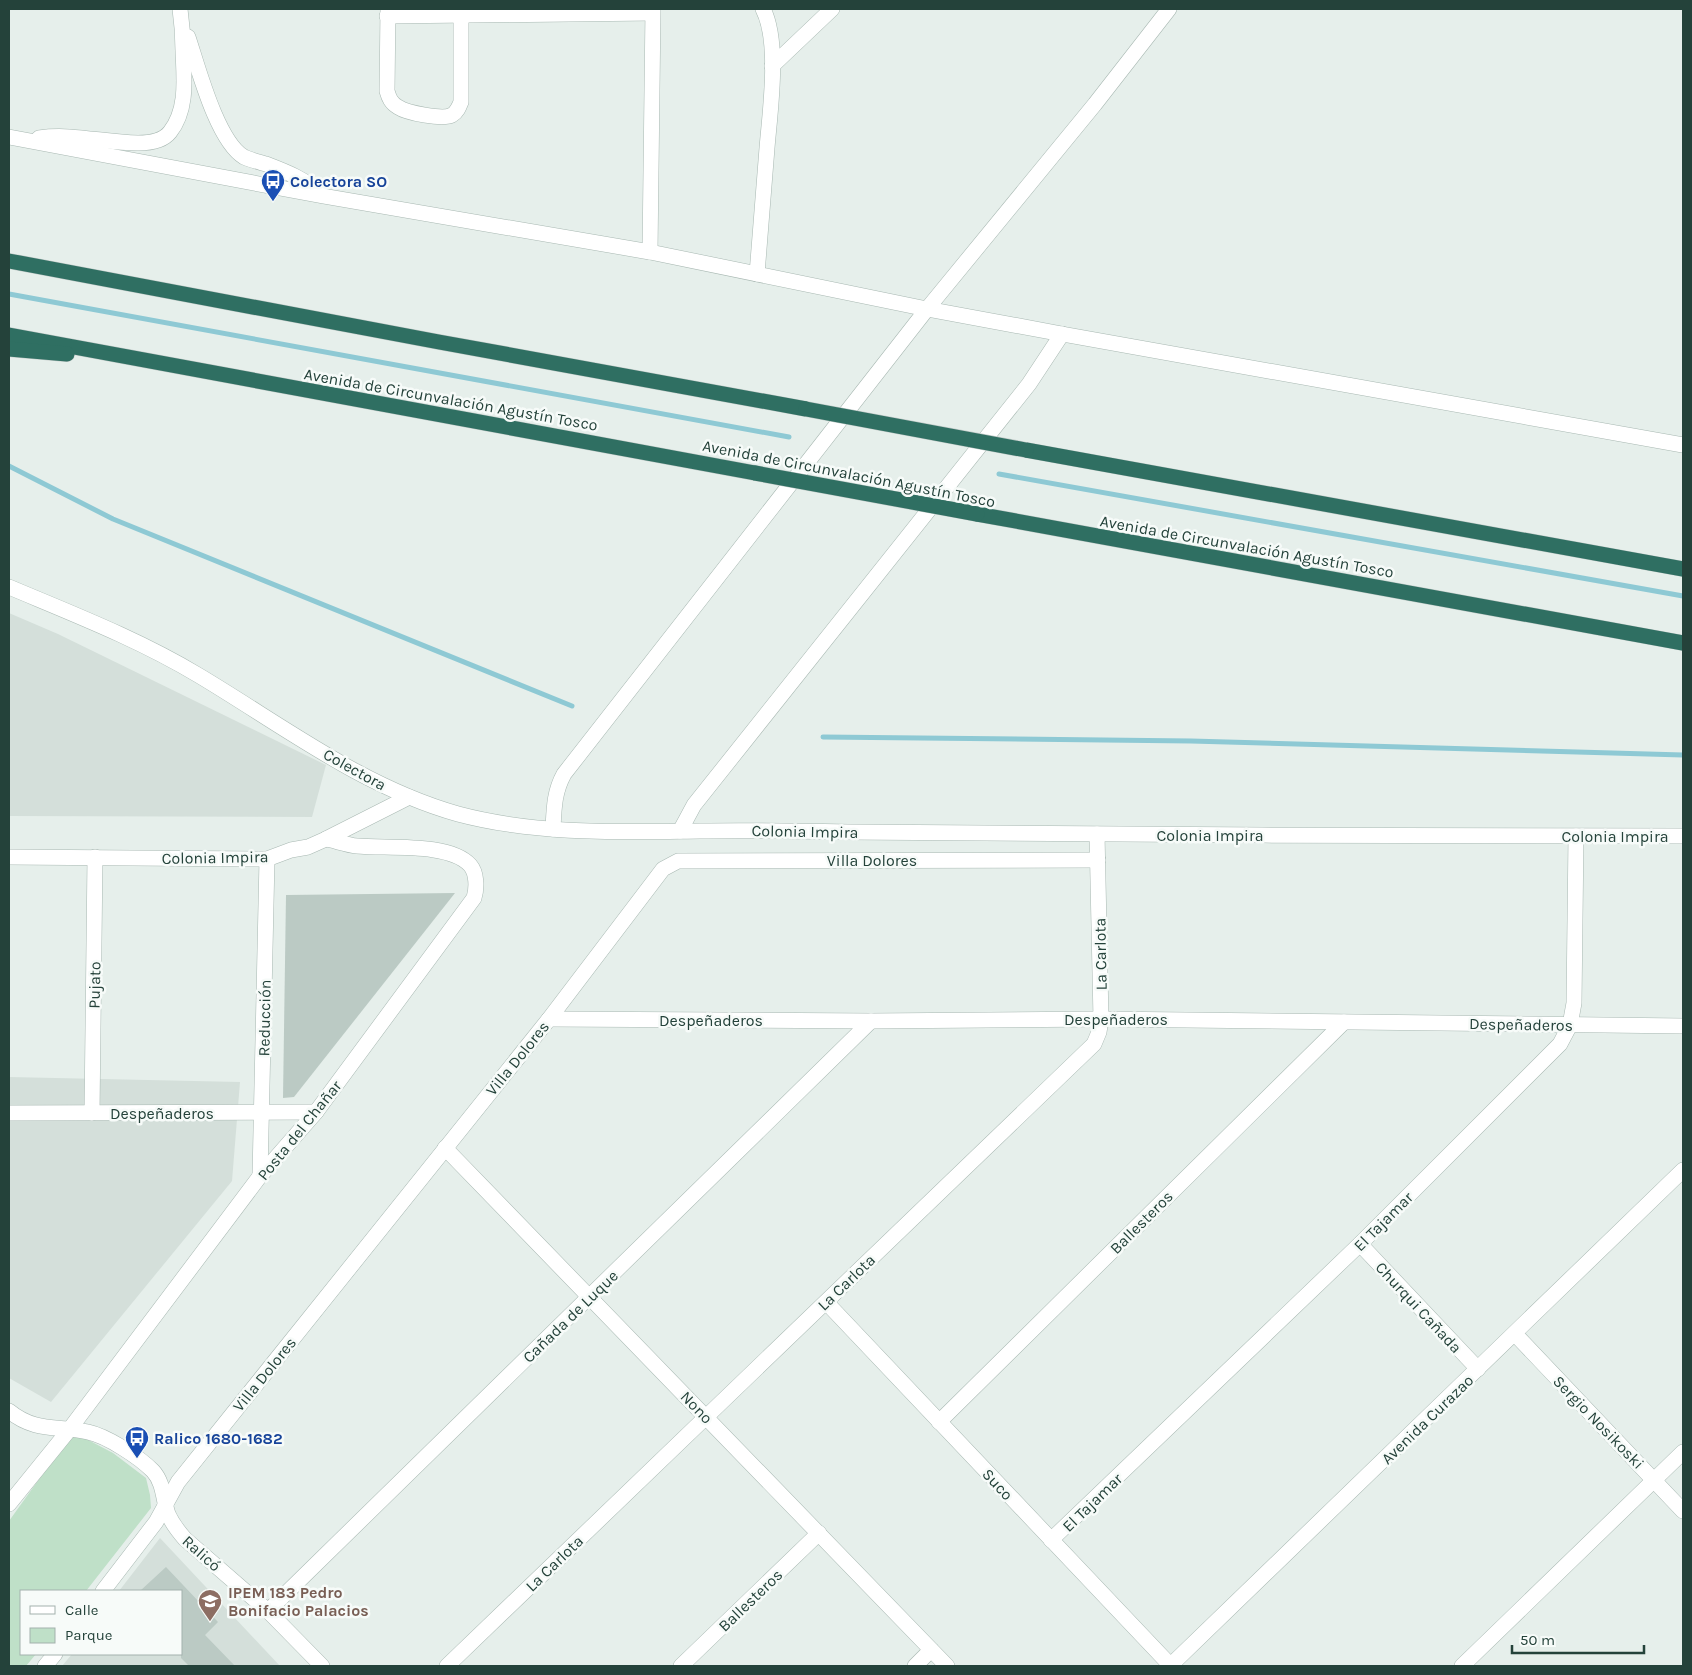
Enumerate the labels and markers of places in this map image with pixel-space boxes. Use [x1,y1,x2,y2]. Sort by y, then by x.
bus stop icon: Colectora SO [260,168,286,202]
place label: Colectora SO [290,172,387,191]
bus stop icon: Ralico 1680-1682 [124,1425,150,1459]
place label: Ralico 1680-1682 [154,1429,283,1448]
place label: IPEM 183 Pedro Bonifacio Palacios [228,1583,369,1620]
school or university icon: IPEM 183 Pedro Bonifacio Palacios [197,1588,223,1622]

